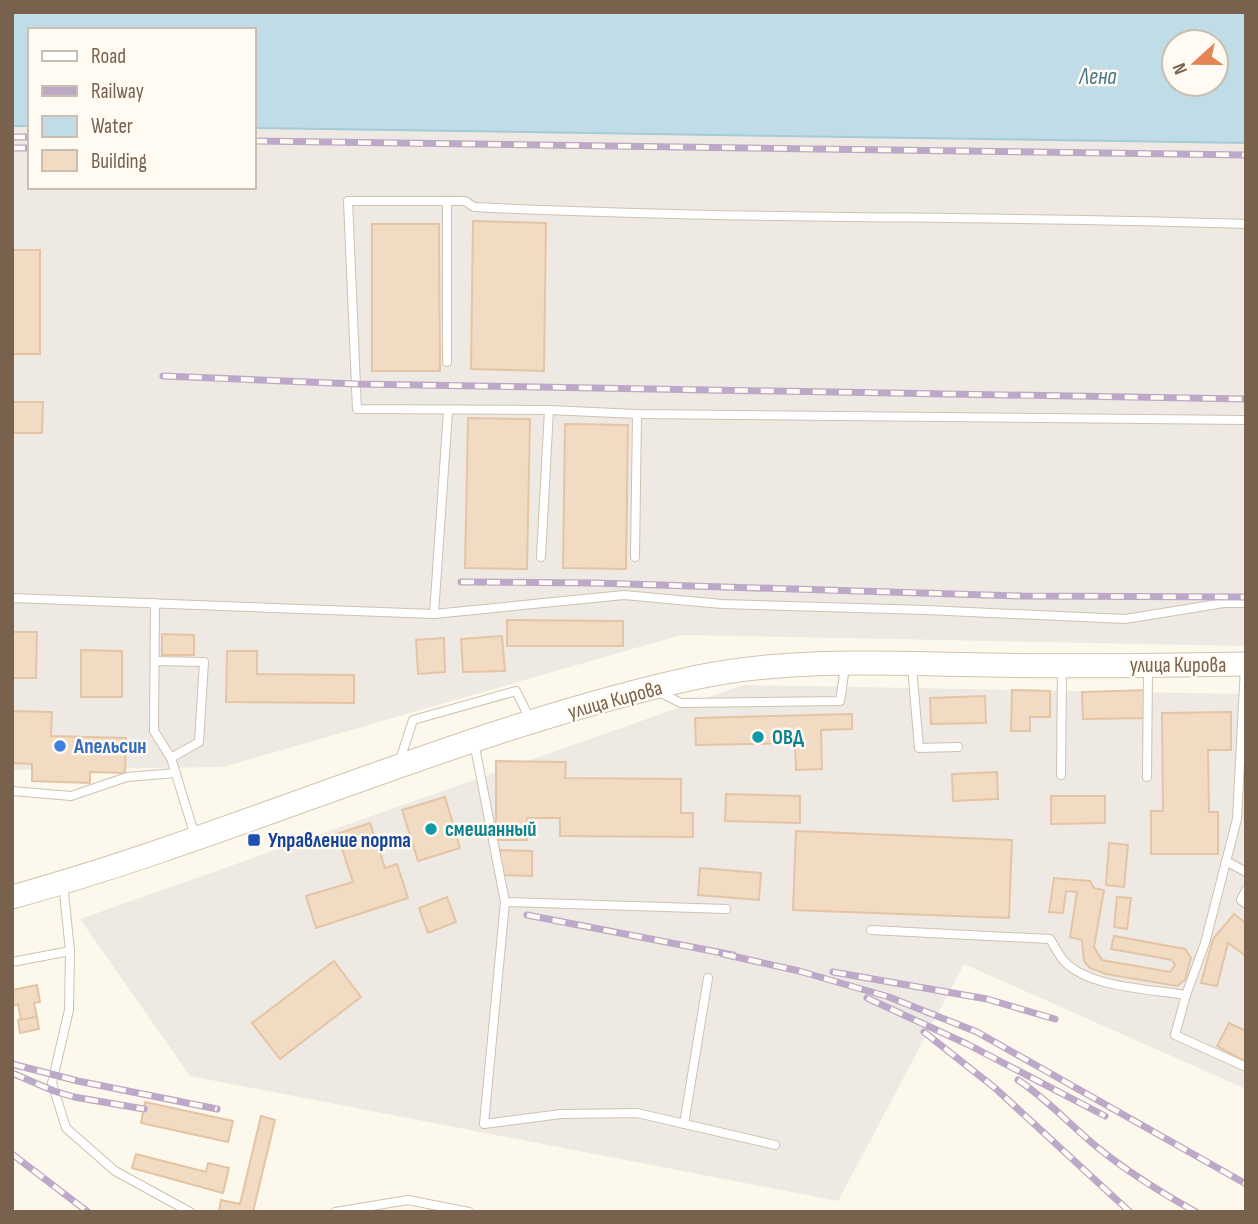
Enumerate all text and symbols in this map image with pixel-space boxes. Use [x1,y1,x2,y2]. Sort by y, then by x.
legend [28,28,256,189]
north arrow [1160,28,1230,98]
text: Road [91,44,126,69]
text: N [1168,60,1193,77]
water label: Лена [1078,63,1117,91]
text: Railway [91,79,144,104]
text: Water [91,114,133,139]
text: Building [91,149,147,174]
street label: улица Кирова [1130,653,1226,678]
street label: улица Кирова [565,675,665,725]
place label: ОВД [772,725,804,750]
marker: ОВД [750,729,766,745]
place label: Апельсин [73,734,147,759]
marker: Апельсин [52,738,68,754]
place label: смешанный [445,817,536,842]
marker: смешанный [423,821,439,837]
place label: Управление порта [268,828,411,853]
marker: Управление порта [246,832,262,848]

